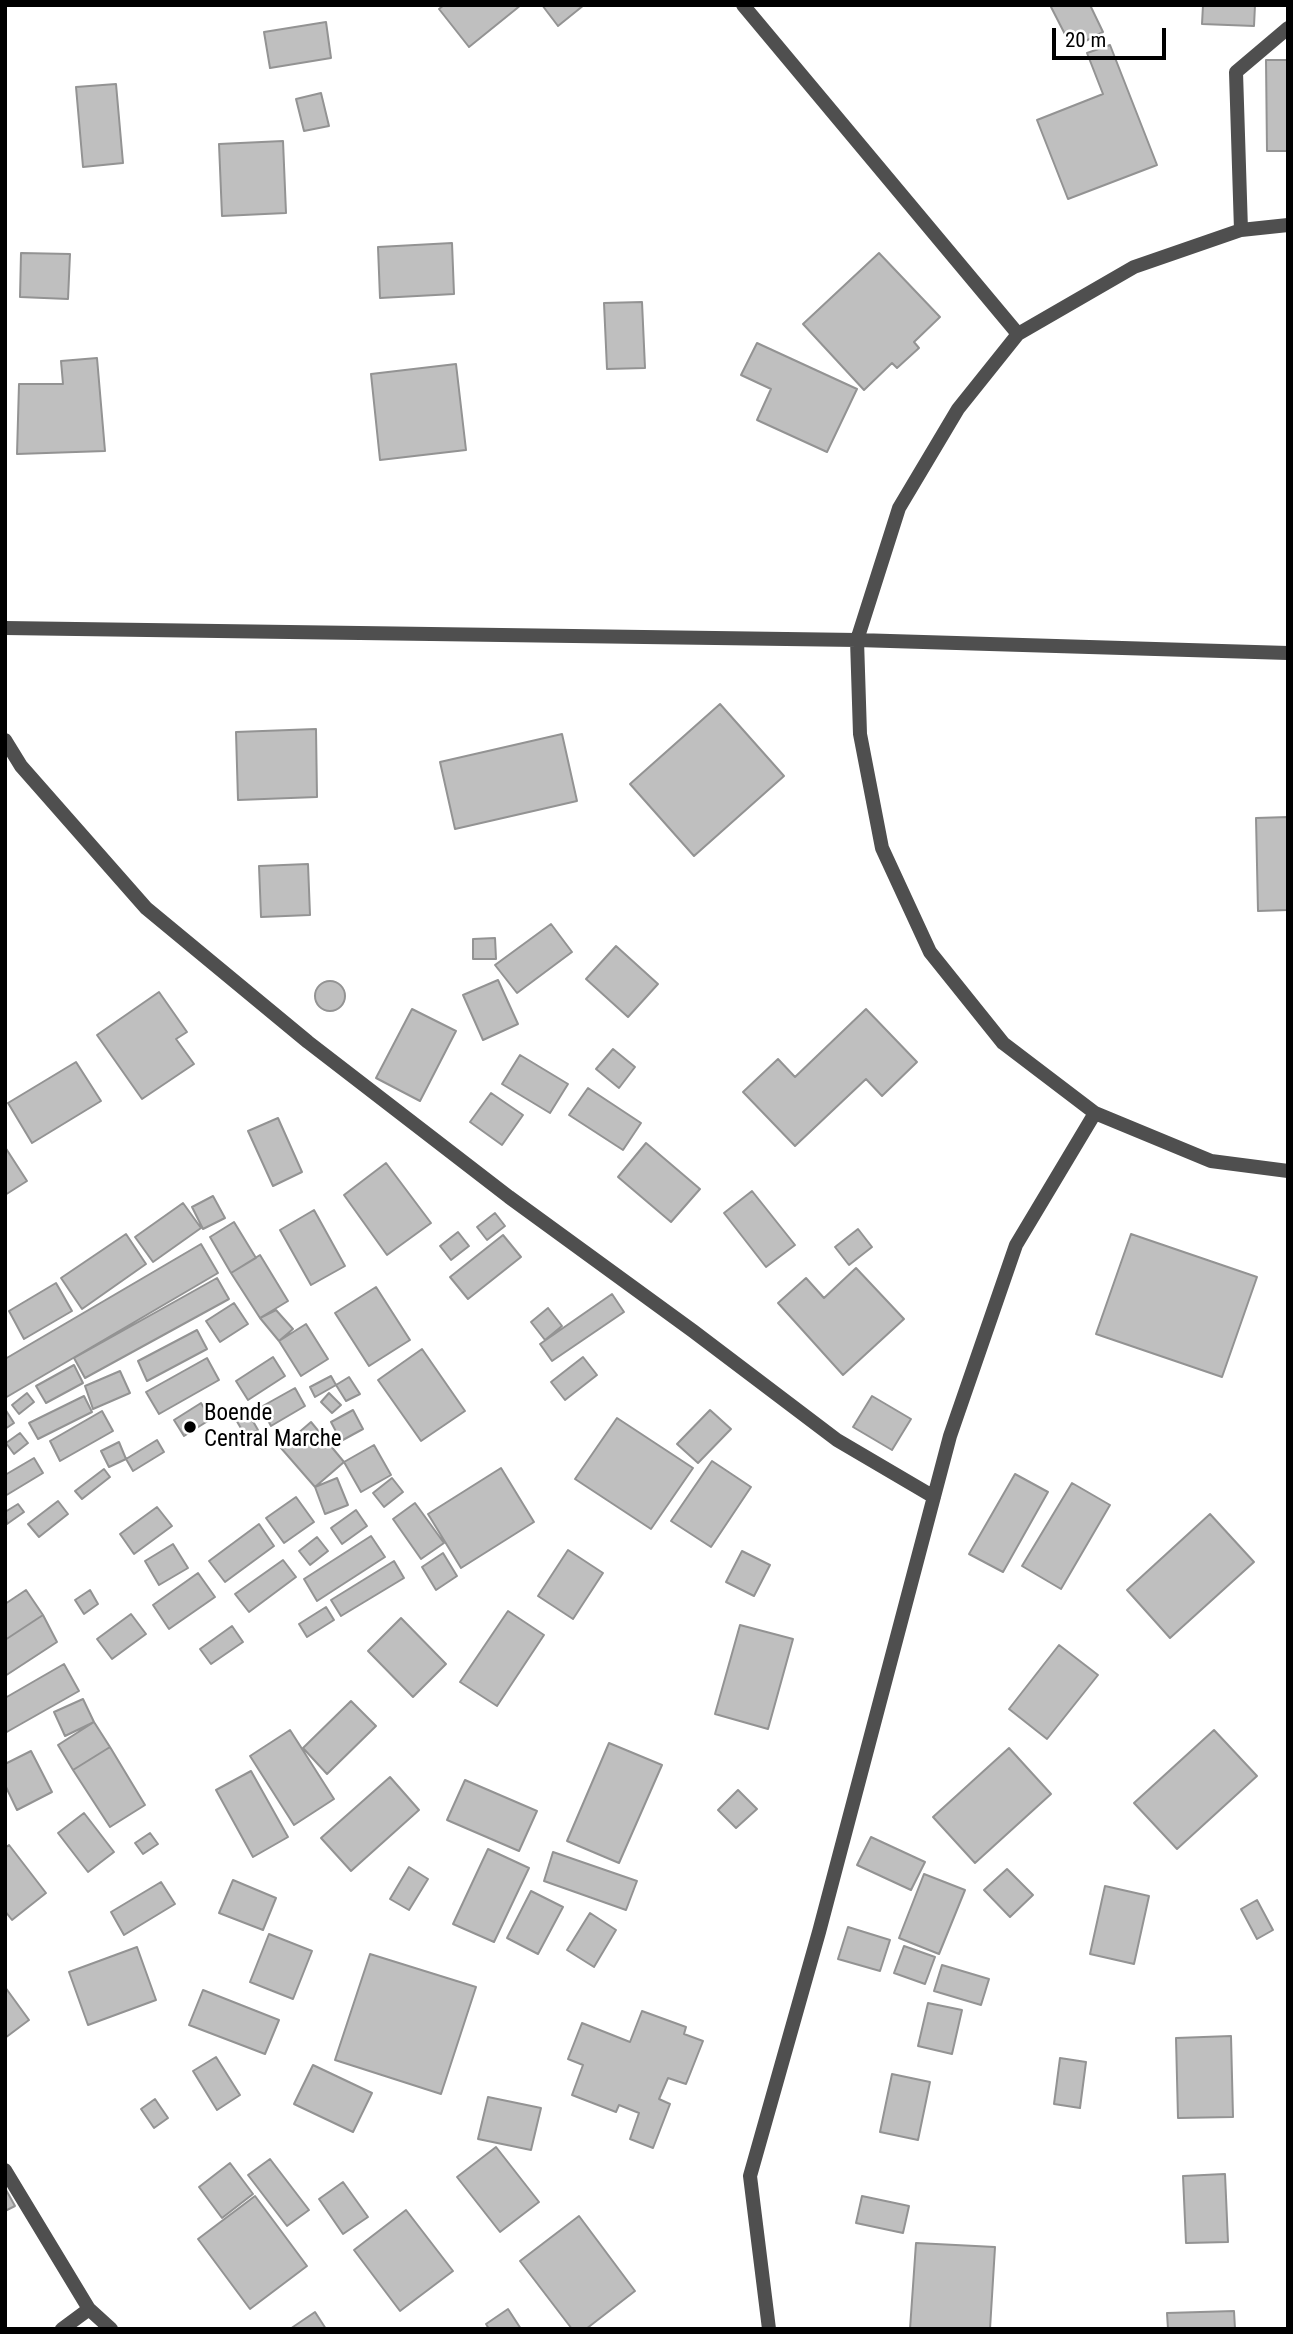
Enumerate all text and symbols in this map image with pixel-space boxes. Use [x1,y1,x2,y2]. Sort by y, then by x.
scale bar [1055,14,1169,58]
text: 20 m [1065,28,1106,52]
place label: Boende Central Marche [204,1400,342,1454]
marker: Boende Central Marche [182,1419,198,1435]

